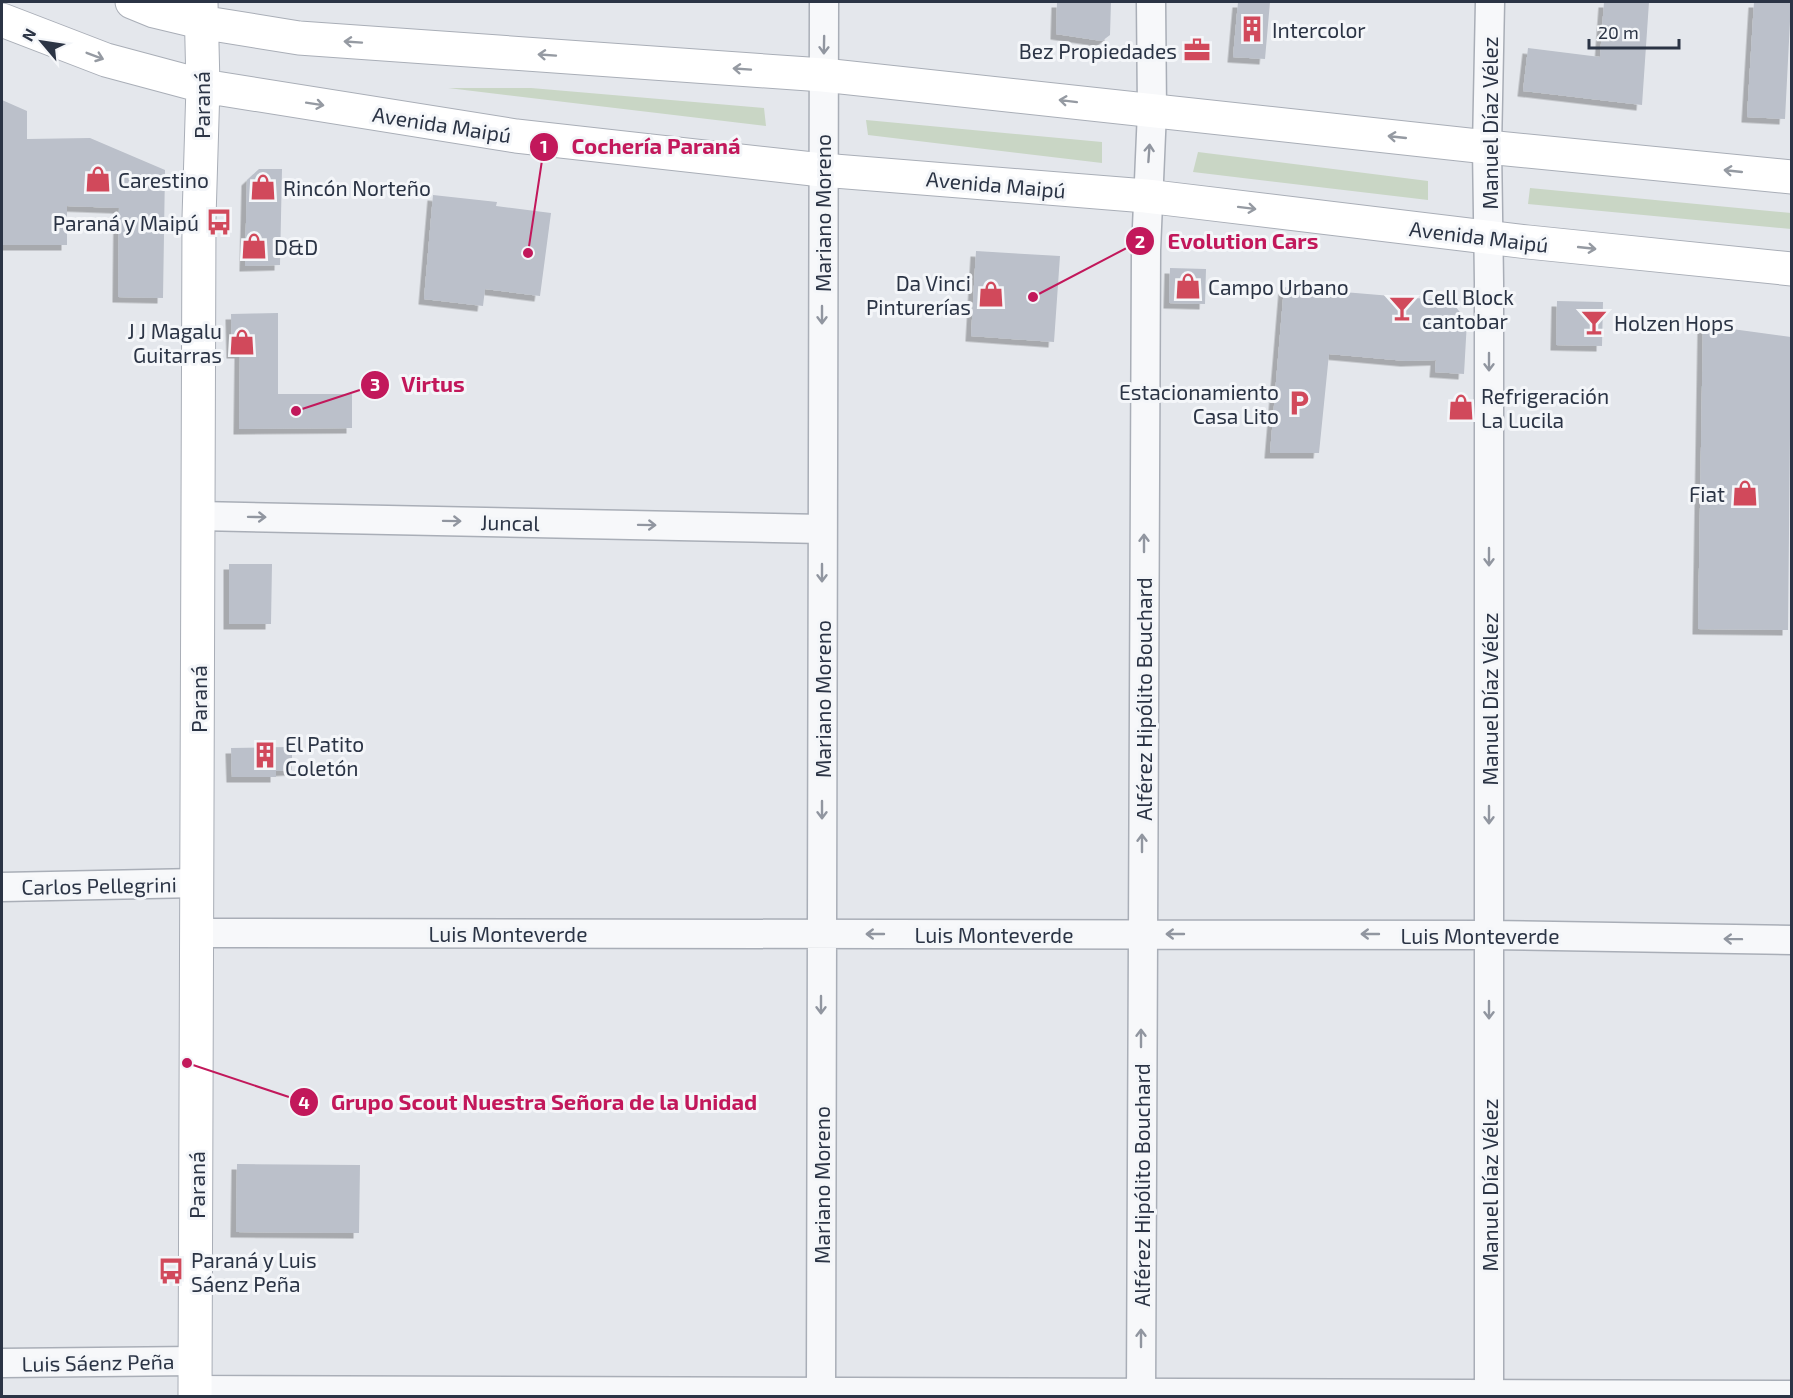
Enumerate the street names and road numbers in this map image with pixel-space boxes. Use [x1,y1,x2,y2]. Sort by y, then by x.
street label: Manuel Díaz Vélez [1477,37,1502,209]
street label: Paraná [189,71,214,139]
street label: Avenida Maipú [371,101,513,147]
street label: Mariano Moreno [810,134,835,292]
street label: Avenida Maipú [925,165,1067,203]
street label: Avenida Maipú [1408,215,1550,257]
street label: Juncal [480,509,541,535]
street label: Alférez Hipólito Bouchard [1131,577,1156,821]
street label: Manuel Díaz Vélez [1477,613,1502,785]
street label: Mariano Moreno [810,620,835,778]
street label: Paraná [186,665,211,733]
street label: Carlos Pellegrini [21,871,177,899]
street label: Luis Monteverde [429,921,587,946]
street label: Luis Monteverde [915,922,1073,947]
street label: Luis Monteverde [1401,923,1559,948]
street label: Alférez Hipólito Bouchard [1129,1063,1154,1307]
street label: Manuel Díaz Vélez [1477,1099,1502,1271]
street label: Mariano Moreno [809,1106,834,1264]
street label: Paraná [184,1151,209,1219]
street label: Luis Sáenz Peña [21,1348,175,1376]

